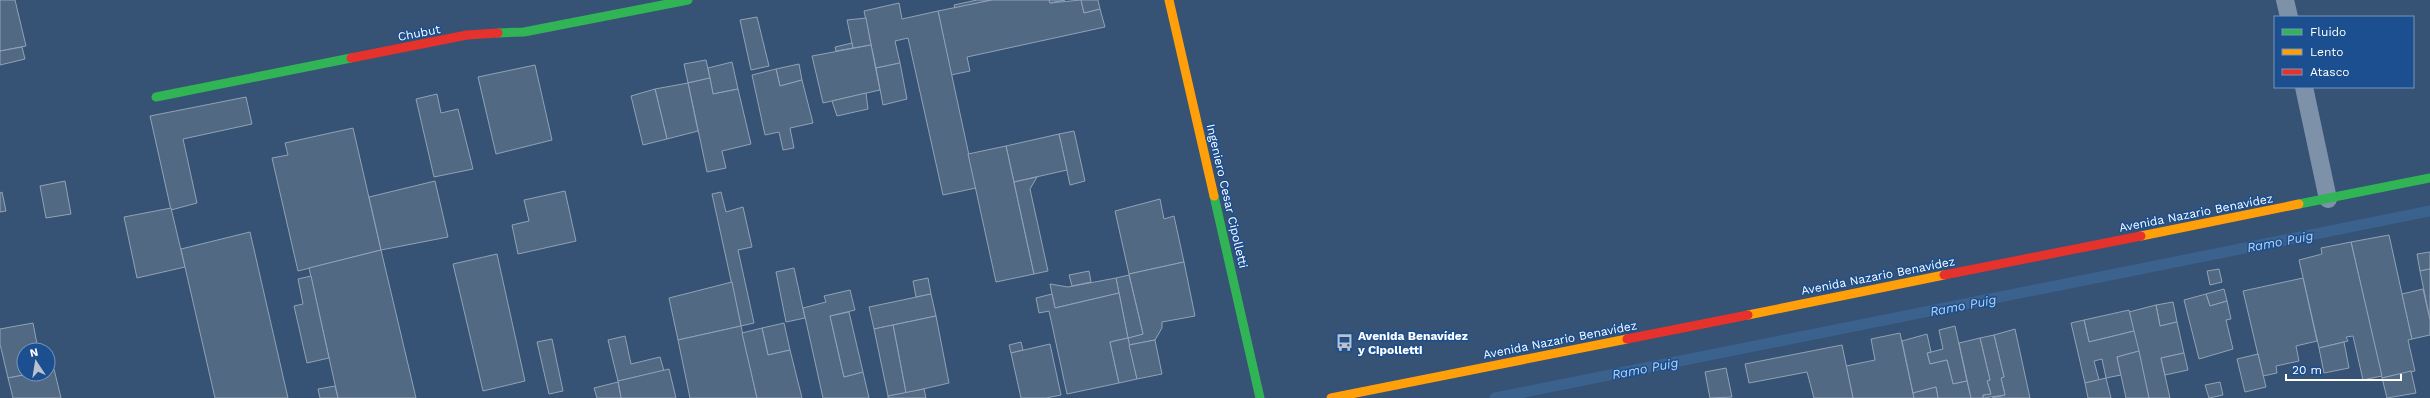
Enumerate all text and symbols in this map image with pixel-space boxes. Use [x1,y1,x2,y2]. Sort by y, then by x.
legend [2274,16,2414,88]
street label: Chubut [397,22,441,44]
text: Fluido [2310,25,2346,39]
text: Lento [2310,45,2344,59]
text: Atasco [2310,65,2350,79]
street label: Ingeniero Cesar Cipolletti [1204,123,1250,269]
street label: Avenida Nazario Benavídez [2118,191,2274,235]
water label: Ramo Puig [2246,228,2315,255]
street label: Avenida Nazario Benavídez [1800,254,1956,298]
water label: Ramo Puig [1929,292,1998,319]
street label: Avenida Nazario Benavídez [1482,318,1638,362]
place label: Avenida Benavídez y Cipolletti [1357,329,1468,357]
bus stop icon: Avenida Benavídez y Cipolletti [1335,333,1355,353]
north arrow [16,342,56,382]
text: N [29,346,39,360]
water label: Ramo Puig [1611,355,1680,382]
scale bar [2286,356,2401,382]
text: 20 m [2292,363,2322,377]

